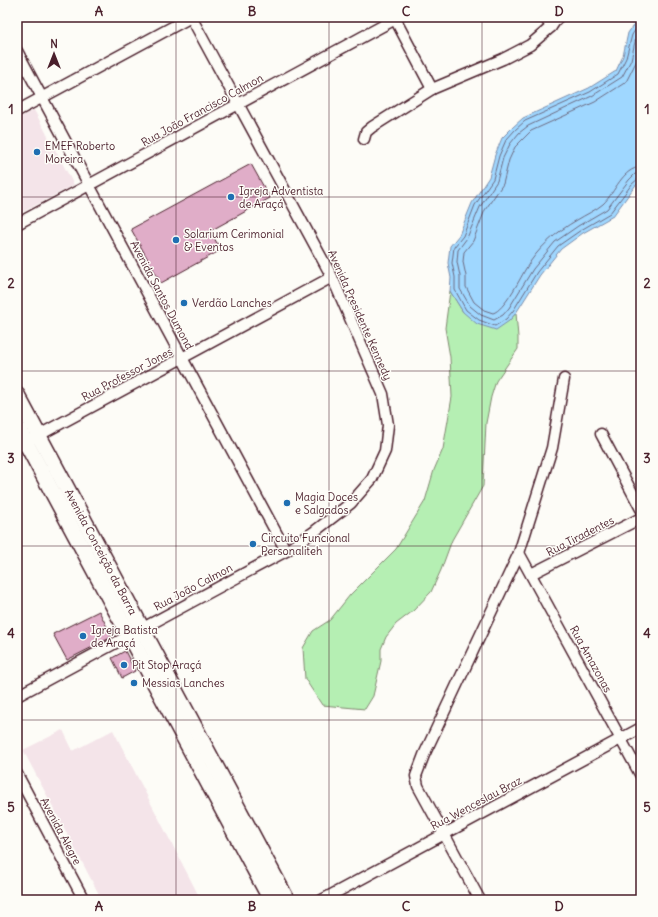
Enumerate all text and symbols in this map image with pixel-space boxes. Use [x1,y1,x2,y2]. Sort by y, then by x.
text: A [95,3,104,20]
text: B [248,3,257,20]
text: C [402,3,411,20]
text: D [554,3,564,20]
north arrow [34,34,74,74]
text: N [50,37,58,51]
street label: Rua João Francisco Calmon [139,71,265,149]
text: 1 [8,101,14,118]
text: 1 [644,101,650,118]
place label: EMEF Roberto Moreira [45,139,115,166]
marker: EMEF Roberto Moreira [32,147,42,157]
place label: Igreja Adventista de Araçá [239,184,323,211]
marker: Igreja Adventista de Araçá [226,192,236,202]
place label: Solarium Cerimonial & Eventos [184,227,284,254]
marker: Solarium Cerimonial & Eventos [171,235,181,245]
street label: Avenida Santos Dumond [127,238,197,352]
street label: Avenida Presidente Kennedy [325,248,395,382]
text: 2 [7,275,15,292]
text: 2 [643,275,651,292]
place label: Verdão Lanches [192,296,272,310]
marker: Verdão Lanches [179,298,189,308]
street label: Rua Professor Jones [79,344,175,404]
text: 3 [7,450,15,467]
text: 3 [643,450,651,467]
street label: Avenida Conceição da Barra [62,487,140,617]
place label: Magia Doces e Salgados [295,490,358,517]
marker: Magia Doces e Salgados [282,498,292,508]
street label: Rua Tiradentes [544,513,616,559]
place label: Circuito Funcional Personaliteh [261,531,350,558]
marker: Circuito Funcional Personaliteh [248,539,258,549]
street label: Rua João Calmon [151,560,235,614]
place label: Igreja Batista de Araçá [91,623,158,650]
street label: Rua Amazonas [567,623,615,695]
text: 4 [7,625,15,642]
text: 4 [643,625,651,642]
marker: Igreja Batista de Araçá [78,631,88,641]
place label: Pit Stop Araçá [132,658,202,672]
marker: Pit Stop Araçá [119,660,129,670]
place label: Messias Lanches [142,676,225,690]
marker: Messias Lanches [129,678,139,688]
street label: Rua Wenceslau Braz [428,773,524,833]
street label: Avenida Alegre [37,795,85,867]
text: 5 [7,799,15,816]
text: 5 [643,799,651,816]
text: A [95,898,104,915]
text: B [248,898,257,915]
text: C [402,898,411,915]
text: D [554,898,564,915]

